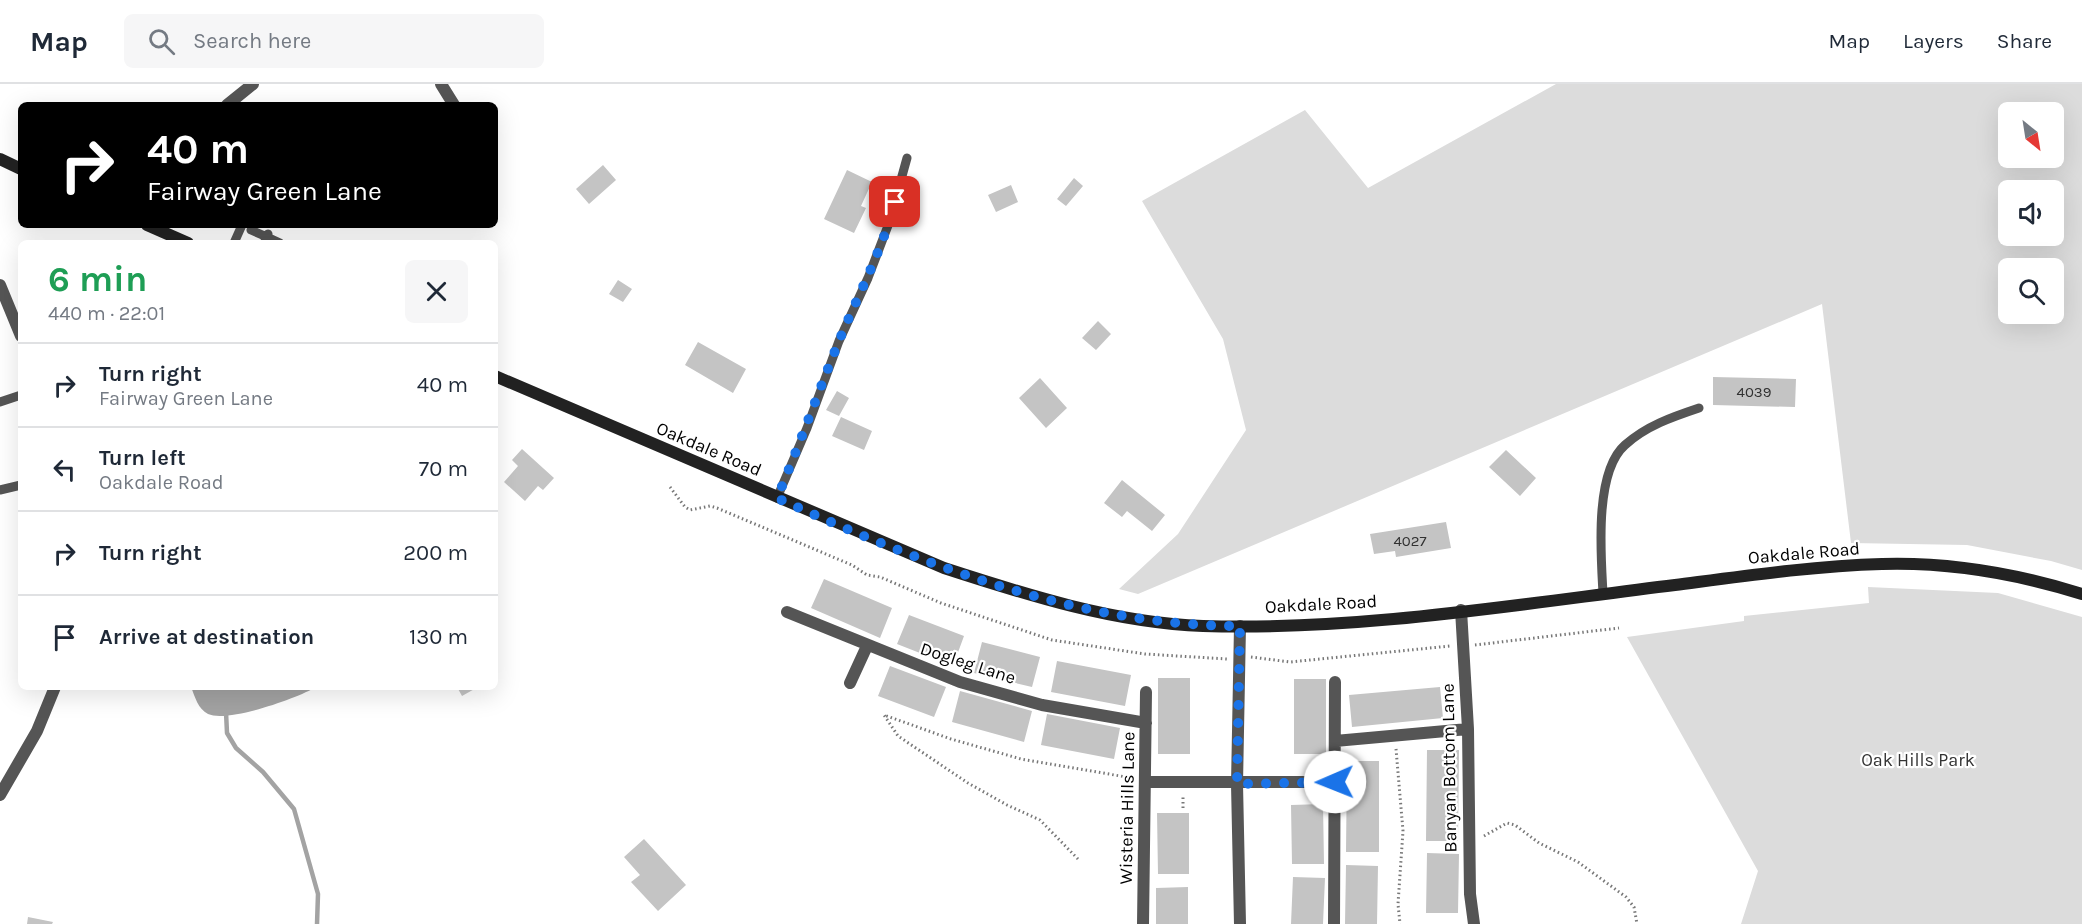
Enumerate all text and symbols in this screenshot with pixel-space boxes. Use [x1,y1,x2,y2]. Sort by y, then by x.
search box [124,14,544,68]
text: Map [30,25,88,58]
icon: search [145,25,178,58]
text: Search here [193,28,311,54]
text: Map [1828,29,1870,53]
text: Layers [1903,29,1964,53]
text: Share [1997,29,2052,53]
north arrow [1998,102,2064,168]
map controls [1998,102,2064,324]
text: 40 m [147,124,249,174]
icon: right [48,126,126,204]
text: Fairway Green Lane [147,175,382,207]
pin [869,176,920,227]
button: sound [1998,180,2064,246]
icon: arrive [878,185,911,218]
text: 6 min [48,258,147,300]
button: search [1998,258,2064,324]
button: close [405,260,468,323]
text: 440 m · 22:01 [48,302,165,325]
text: Turn right [99,361,202,387]
icon: right [48,369,81,402]
text: 40 m [417,372,468,398]
house number: 4039 [1737,383,1771,401]
text: Fairway Green Lane [99,387,273,410]
street label: Oakdale Road [653,417,765,481]
text: Turn left [99,445,186,471]
icon: left [48,453,81,486]
text: 70 m [419,456,468,482]
text: Oakdale Road [99,471,224,494]
house number: 4027 [1393,532,1427,550]
icon: right [48,537,81,570]
street label: Oakdale Road [1747,537,1861,569]
text: Turn right [99,540,202,566]
text: 200 m [403,540,468,566]
street label: Oakdale Road [1264,590,1378,618]
icon: arrive [48,621,81,654]
text: Arrive at destination [99,624,314,650]
text: 130 m [409,624,468,650]
street label: Dogleg Lane [918,637,1018,689]
street label: Banyan Bottom Lane [1437,683,1461,853]
street label: Wisteria Hills Lane [1115,732,1139,884]
park label: Oak Hills Park [1861,749,1975,771]
position arrow [1303,750,1367,814]

